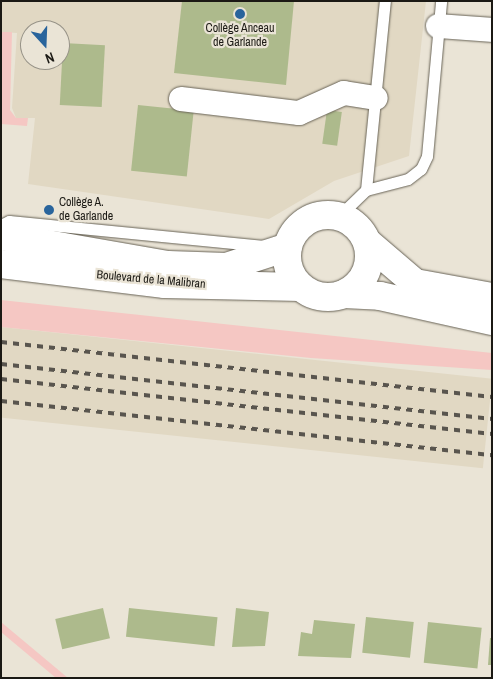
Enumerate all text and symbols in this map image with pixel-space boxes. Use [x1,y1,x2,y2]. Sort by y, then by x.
marker: Collège Anceau de Garlande [234,8,246,20]
north arrow [20,20,70,70]
place label: Collège Anceau de Garlande [205,22,275,50]
text: N [43,48,57,68]
place label: Collège A. de Garlande [59,196,113,224]
marker: Collège A. de Garlande [43,204,55,216]
street label: Boulevard de la Malibran [96,268,206,292]

